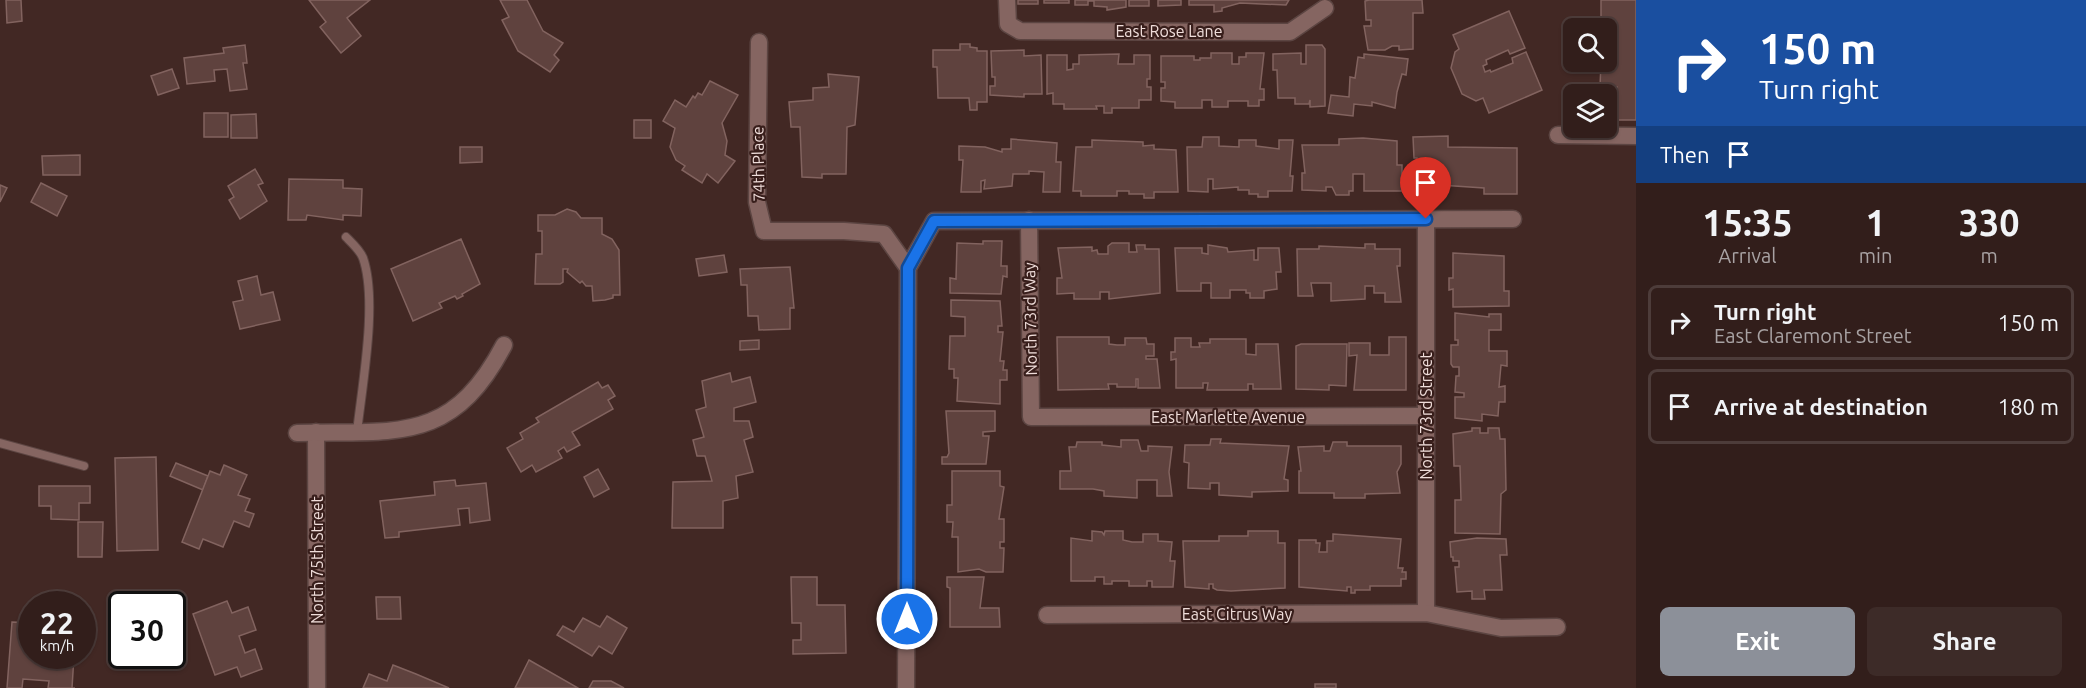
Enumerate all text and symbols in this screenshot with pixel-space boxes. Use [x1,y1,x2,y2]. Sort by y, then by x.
map controls [1563,18,1617,138]
button: search [1563,18,1617,72]
street label: East Rose Lane [1115,22,1223,40]
icon: right [1660,24,1738,102]
text: 150 m [1759,25,1876,72]
text: Turn right [1759,74,1879,104]
button: layers [1563,84,1617,138]
street label: 74th Place [748,126,768,202]
icon: arrive [1722,138,1755,171]
text: Then [1660,142,1710,167]
pin [1400,157,1451,219]
icon: arrive [1409,166,1442,199]
text: 15:35 [1702,202,1792,243]
text: 1 [1865,202,1886,243]
text: 330 [1959,202,2020,243]
text: Arrival [1718,244,1777,267]
text: min [1859,244,1892,267]
text: m [1981,244,1998,267]
street label: North 73rd Way [1020,262,1040,376]
text: Turn right [1714,299,1816,324]
icon: right [1663,306,1696,339]
text: 150 m [1998,310,2059,335]
text: East Claremont Street [1714,324,1912,347]
street label: North 73rd Street [1417,351,1435,480]
icon: arrive [1663,390,1696,423]
text: Arrive at destination [1714,394,1928,419]
text: 180 m [1998,394,2059,419]
street label: East Marlette Avenue [1151,408,1305,426]
street label: North 75th Street [308,495,326,624]
position arrow [875,587,939,651]
speed limit sign: 30 [108,591,186,669]
street label: East Citrus Way [1182,605,1292,623]
text: 22 [40,606,74,640]
button: Exit [1660,607,1855,676]
button: Share [1867,607,2062,676]
text: km/h [40,637,74,654]

